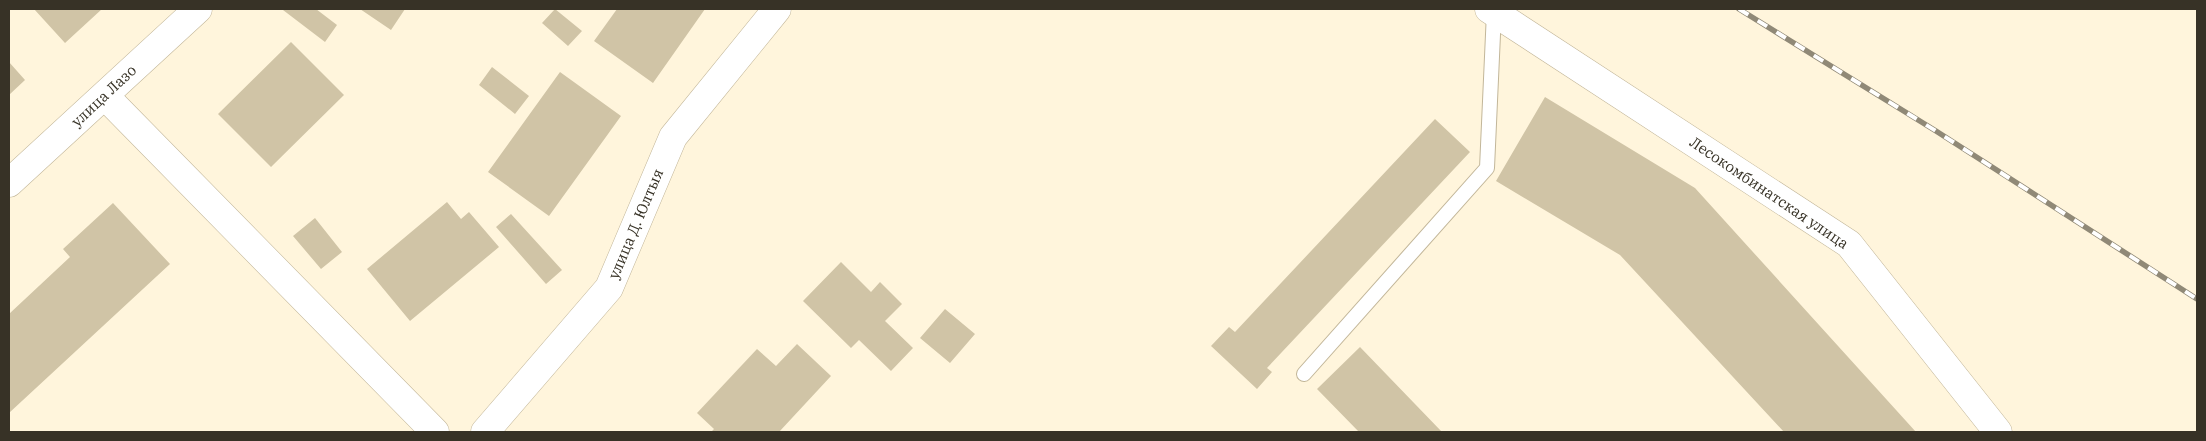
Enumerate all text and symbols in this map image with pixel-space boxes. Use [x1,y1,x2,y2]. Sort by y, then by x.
street label: улица Лазо [67,61,140,131]
street label: Лесокомбинатская улица [1686,132,1852,253]
street label: улица Д. Юлтыя [604,166,667,282]

